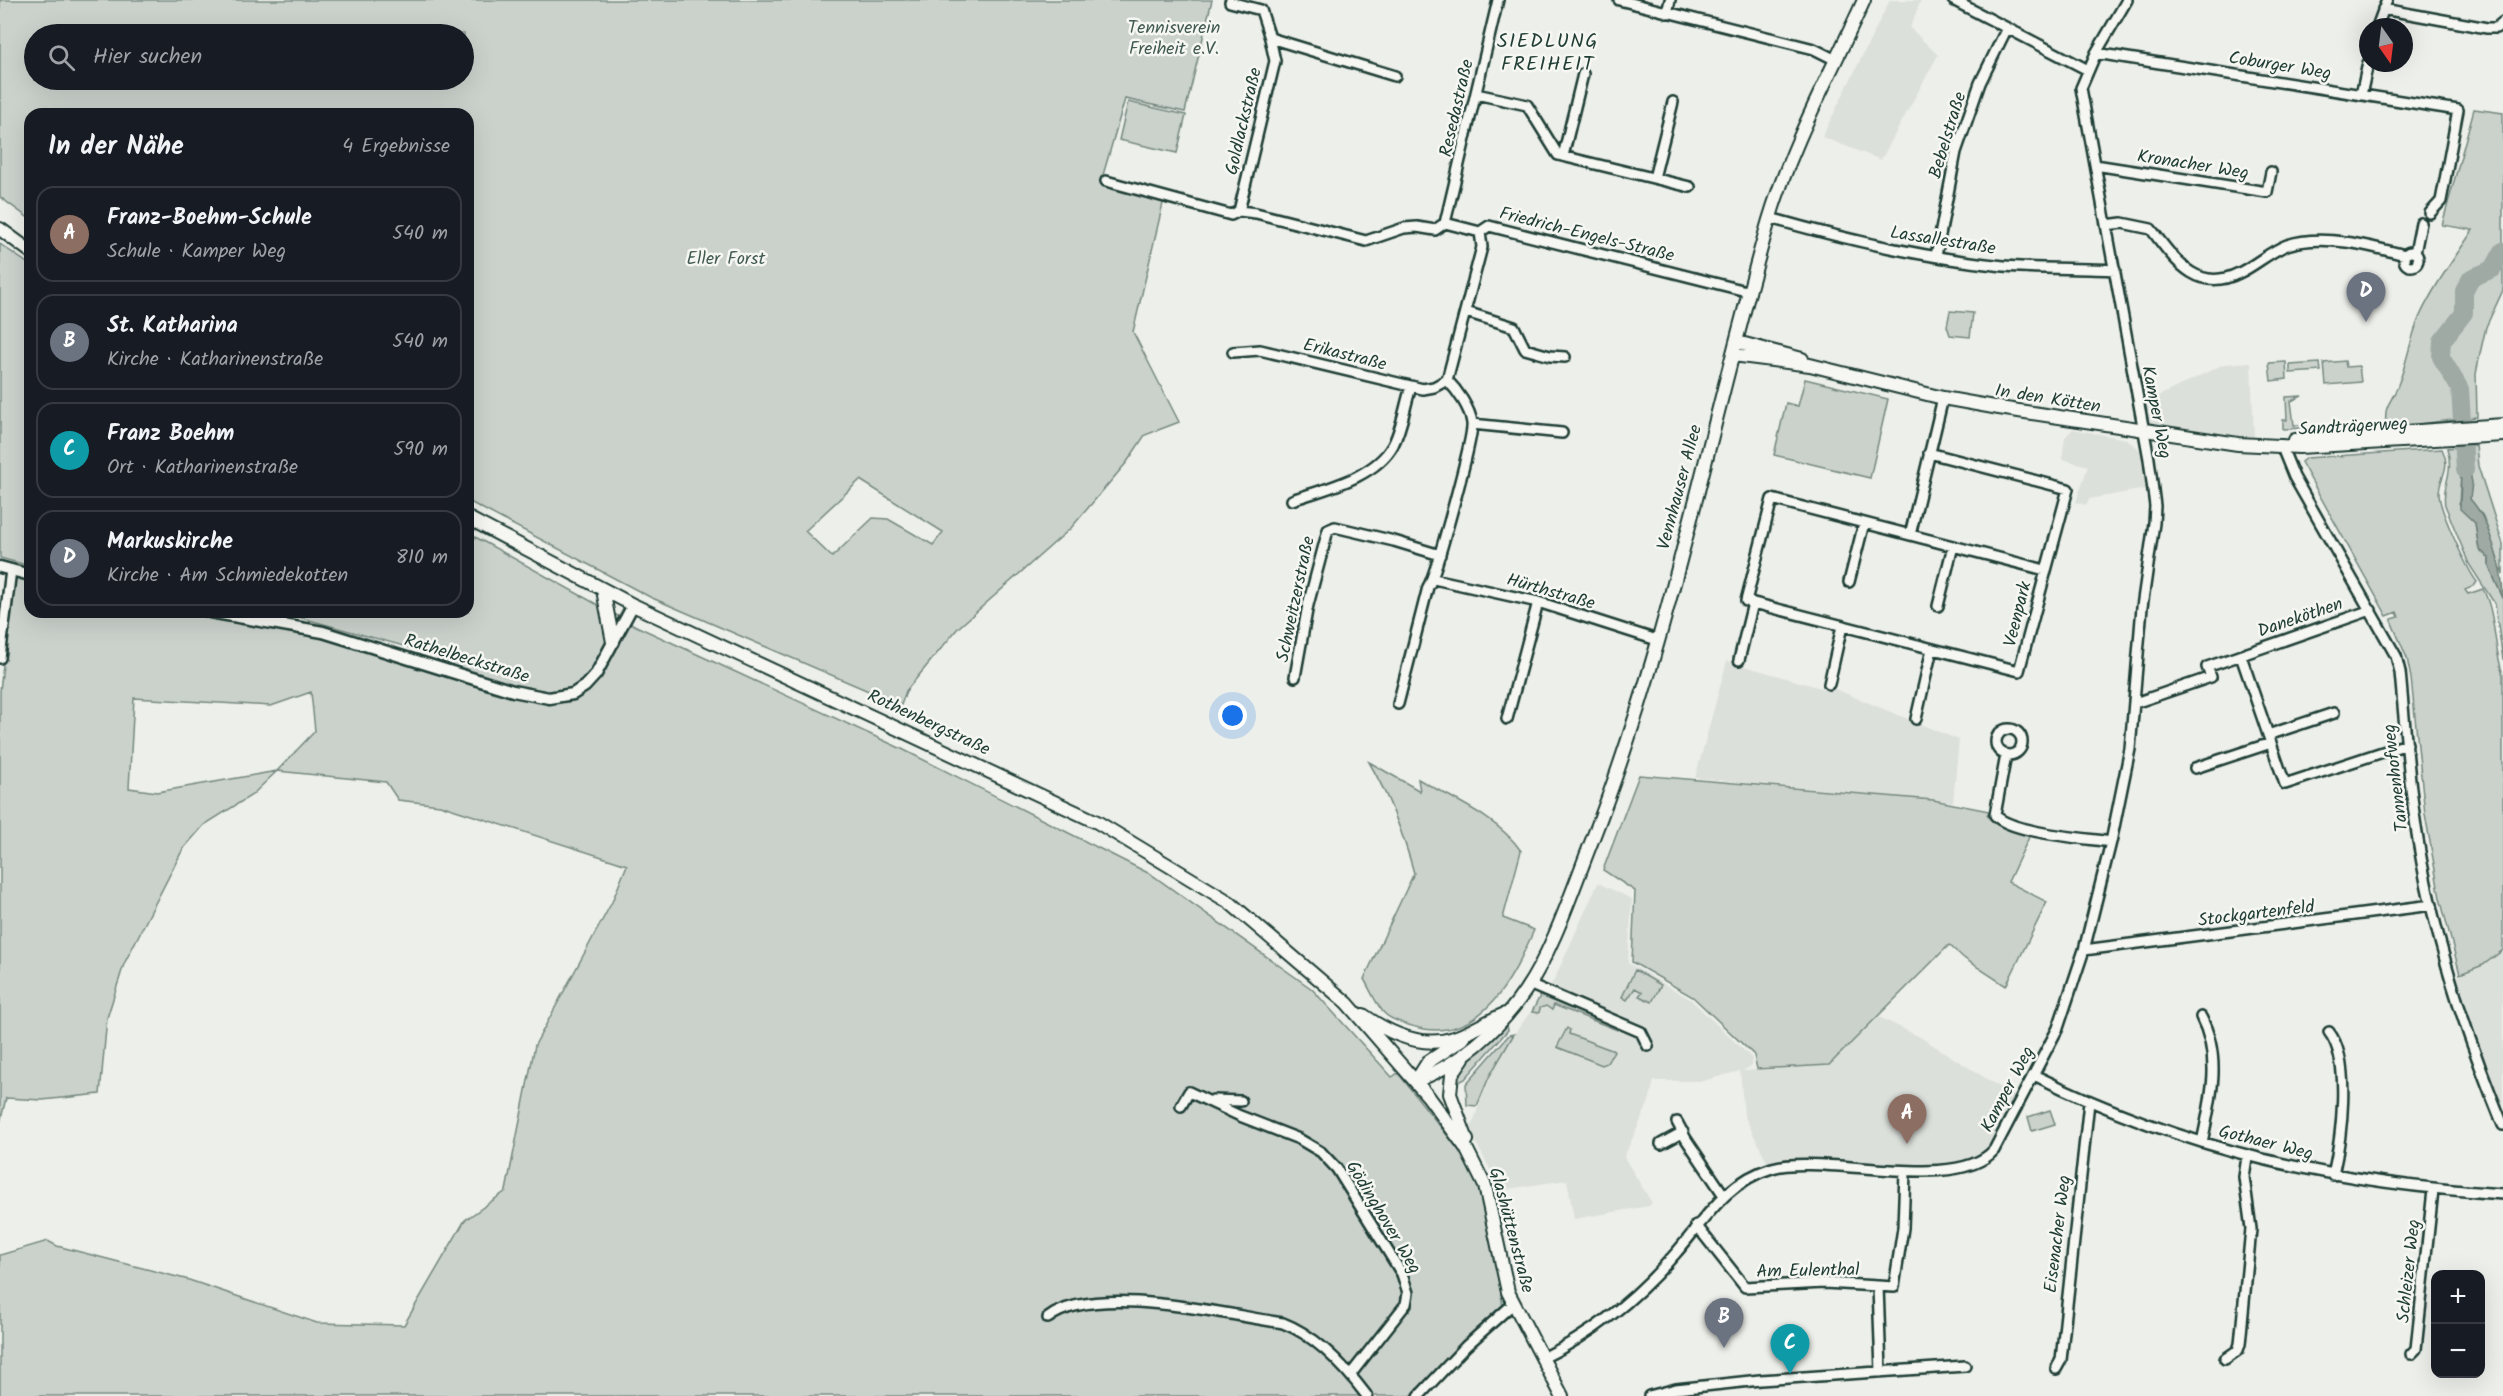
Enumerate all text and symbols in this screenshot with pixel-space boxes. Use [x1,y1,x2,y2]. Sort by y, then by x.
park label: Tennisverein Freiheit e.V. [1128,14,1220,64]
north arrow [2359,18,2413,72]
search box [24,24,474,90]
district label: SIEDLUNG FREIHEIT [1497,26,1599,81]
text: Hier suchen [93,40,202,75]
icon: search [45,41,78,74]
street label: Coburger Weg [2226,44,2333,89]
street label: Resedastraße [1432,57,1483,160]
street label: Goldlackstraße [1218,65,1271,178]
street label: Bebelstraße [1922,89,1975,182]
text: In der Nähe [48,126,184,168]
text: 4 Ergebnisse [342,131,450,163]
street label: Kronacher Weg [2135,142,2251,189]
street label: Friedrich-Engels-Straße [1496,200,1677,271]
text: Franz-Boehm-Schule [107,201,312,236]
text: A [63,218,76,250]
text: 540 m [392,218,448,250]
street label: Lassallestraße [1888,219,1998,264]
text: Schule · Kamper Weg [107,236,286,268]
park label: Eller Forst [687,245,766,274]
pin: D [2346,272,2386,322]
text: St. Katharina [107,309,238,344]
text: B [63,326,76,358]
text: 540 m [392,326,448,358]
street label: Erikastraße [1300,331,1390,380]
text: Kirche · Katharinenstraße [107,344,323,376]
street label: Kamper Weg [2132,363,2179,461]
street label: In den Kötten [1993,377,2103,422]
street label: Sandträgerweg [2298,410,2408,445]
text: Franz Boehm [107,417,234,452]
street label: Vennhauser Allee [1650,422,1711,553]
text: C [63,434,76,466]
text: 590 m [394,434,448,466]
text: Ort · Katharinenstraße [107,452,298,484]
text: Markuskirche [107,525,233,560]
street label: Schweitzerstraße [1269,534,1324,665]
text: D [63,542,76,574]
text: 810 m [396,542,448,574]
text: Kirche · Am Schmiedekotten [107,560,348,592]
street label: Hürthstraße [1503,566,1598,619]
street label: Veenpark [1996,578,2041,650]
street label: Daneköthen [2254,590,2347,647]
street label: Rathelbeckstraße [400,627,533,692]
street label: Rothenbergstraße [862,682,995,765]
your location [1218,701,1247,730]
street label: Tannenhofweg [2375,722,2417,833]
street label: Stockgartenfeld [2196,893,2317,936]
street label: Kamper Weg [1973,1041,2043,1138]
pin: A [1888,1094,1926,1144]
street label: Gothaer Weg [2215,1118,2316,1169]
street label: Gödinghover Weg [1337,1155,1428,1280]
street label: Glashüttenstraße [1480,1164,1541,1296]
street label: Eisenacher Weg [2037,1174,2080,1295]
street label: Schleizer Weg [2390,1218,2429,1324]
street label: Am Eulenthal [1756,1256,1860,1287]
map controls [2431,1270,2485,1378]
button: + [2431,1270,2485,1324]
pin: B [1704,1298,1744,1348]
pin: C [1770,1324,1810,1374]
button: − [2431,1324,2485,1378]

